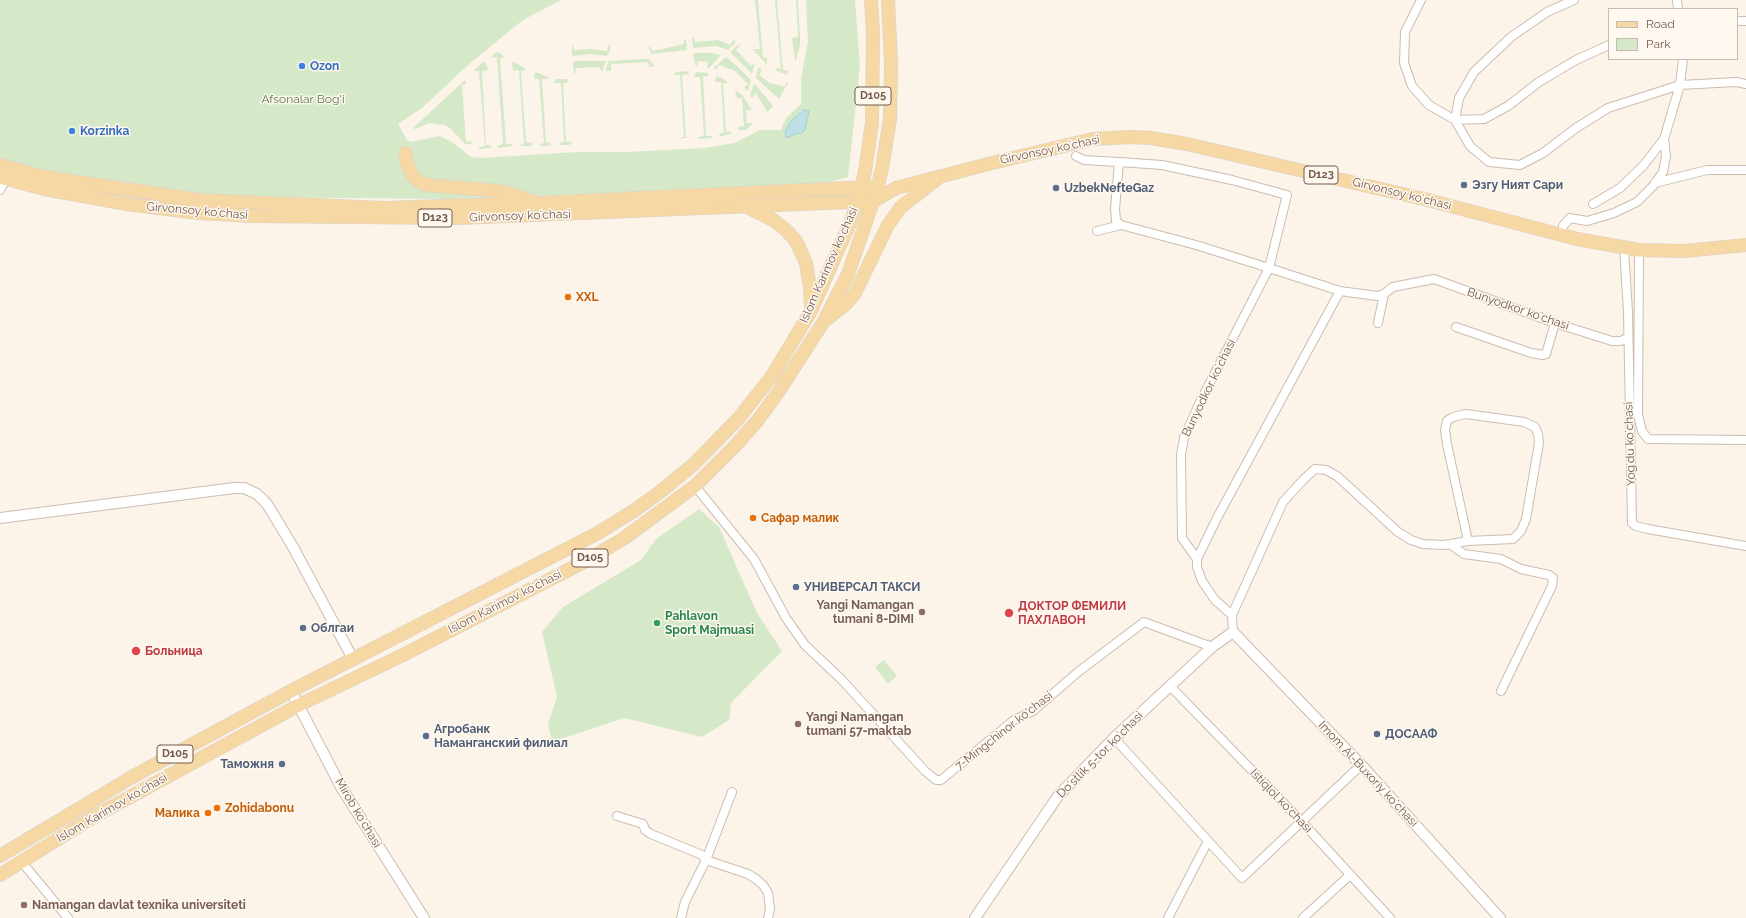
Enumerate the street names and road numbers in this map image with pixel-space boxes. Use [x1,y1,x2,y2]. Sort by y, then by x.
road number: D105 [855,87,891,105]
street label: Girvonsoy koʻchasi [999,132,1101,168]
road number: D123 [1304,166,1338,184]
street label: Girvonsoy koʻchasi [1351,175,1453,213]
street label: Girvonsoy koʻchasi [146,199,248,223]
street label: Islom Karimov koʻchasi [797,205,861,325]
street label: Girvonsoy koʻchasi [469,207,571,225]
road number: D123 [418,209,452,227]
street label: Bunyodkor koʻchasi [1465,285,1571,333]
street label: Bunyodkor koʻchasi [1179,337,1239,439]
street label: Yogʻdu koʻchasi [1621,402,1639,486]
road number: D105 [572,549,608,567]
street label: Islom Karimov koʻchasi [446,567,564,637]
street label: 7-Mingchinor ko'chasi [952,688,1056,774]
street label: Doʻstlik 5-tor koʻchasi [1054,709,1146,801]
street label: Imom Al-Buxoriy koʻchasi [1315,718,1421,830]
road number: D105 [157,745,193,763]
street label: Istiqlol ko‘chasi [1247,766,1315,836]
street label: Islom Karimov koʻchasi [54,770,170,846]
street label: Mirob koʻchasi [332,776,384,850]

